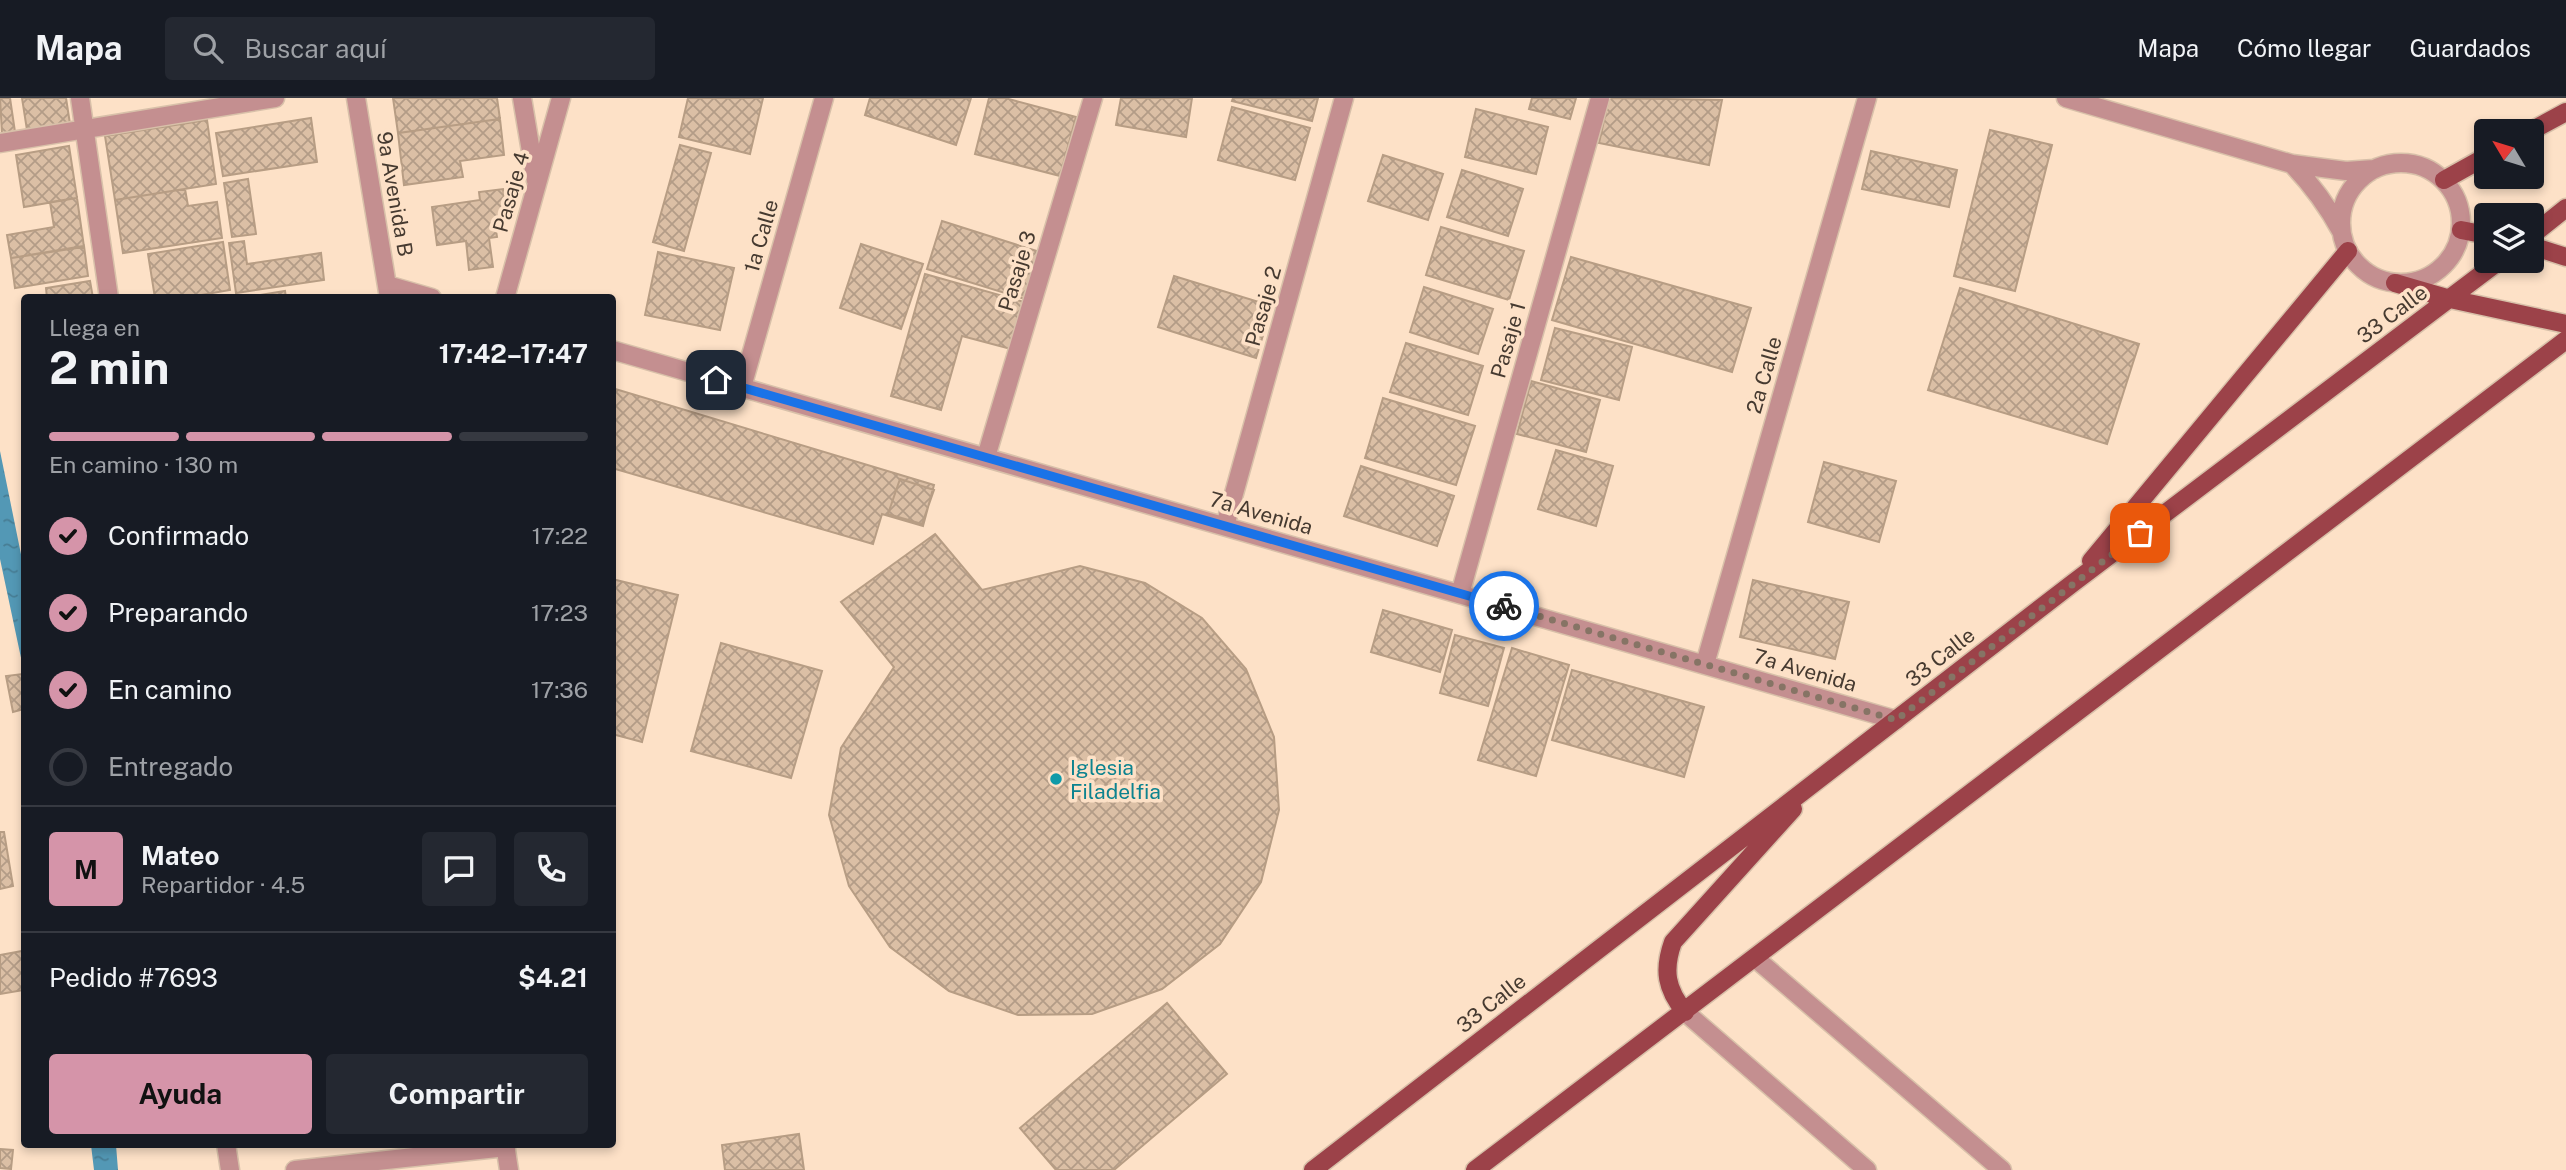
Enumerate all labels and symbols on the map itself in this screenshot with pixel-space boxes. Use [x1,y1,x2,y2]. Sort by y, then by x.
north arrow [2474,119,2544,189]
street label: 9a Avenida B [372,130,418,258]
street label: Pasaje 4 [488,149,534,235]
street label: 1a Calle [739,197,783,275]
street label: Pasaje 3 [993,228,1041,314]
street label: Pasaje 2 [1240,263,1286,349]
street label: 33 Calle [2352,280,2432,348]
street label: Pasaje 1 [1485,299,1531,381]
street label: 2a Calle [1741,334,1787,416]
pin [686,350,746,410]
street label: 7a Avenida [1206,486,1316,540]
pin [2110,503,2170,563]
courier [1469,571,1539,641]
street label: 33 Calle [1900,622,1980,692]
street label: 7a Avenida [1750,643,1860,697]
place label: Iglesia Filadelfia [1070,755,1161,804]
marker: Iglesia Filadelfia [1048,771,1064,787]
street label: 33 Calle [1451,968,1531,1038]

